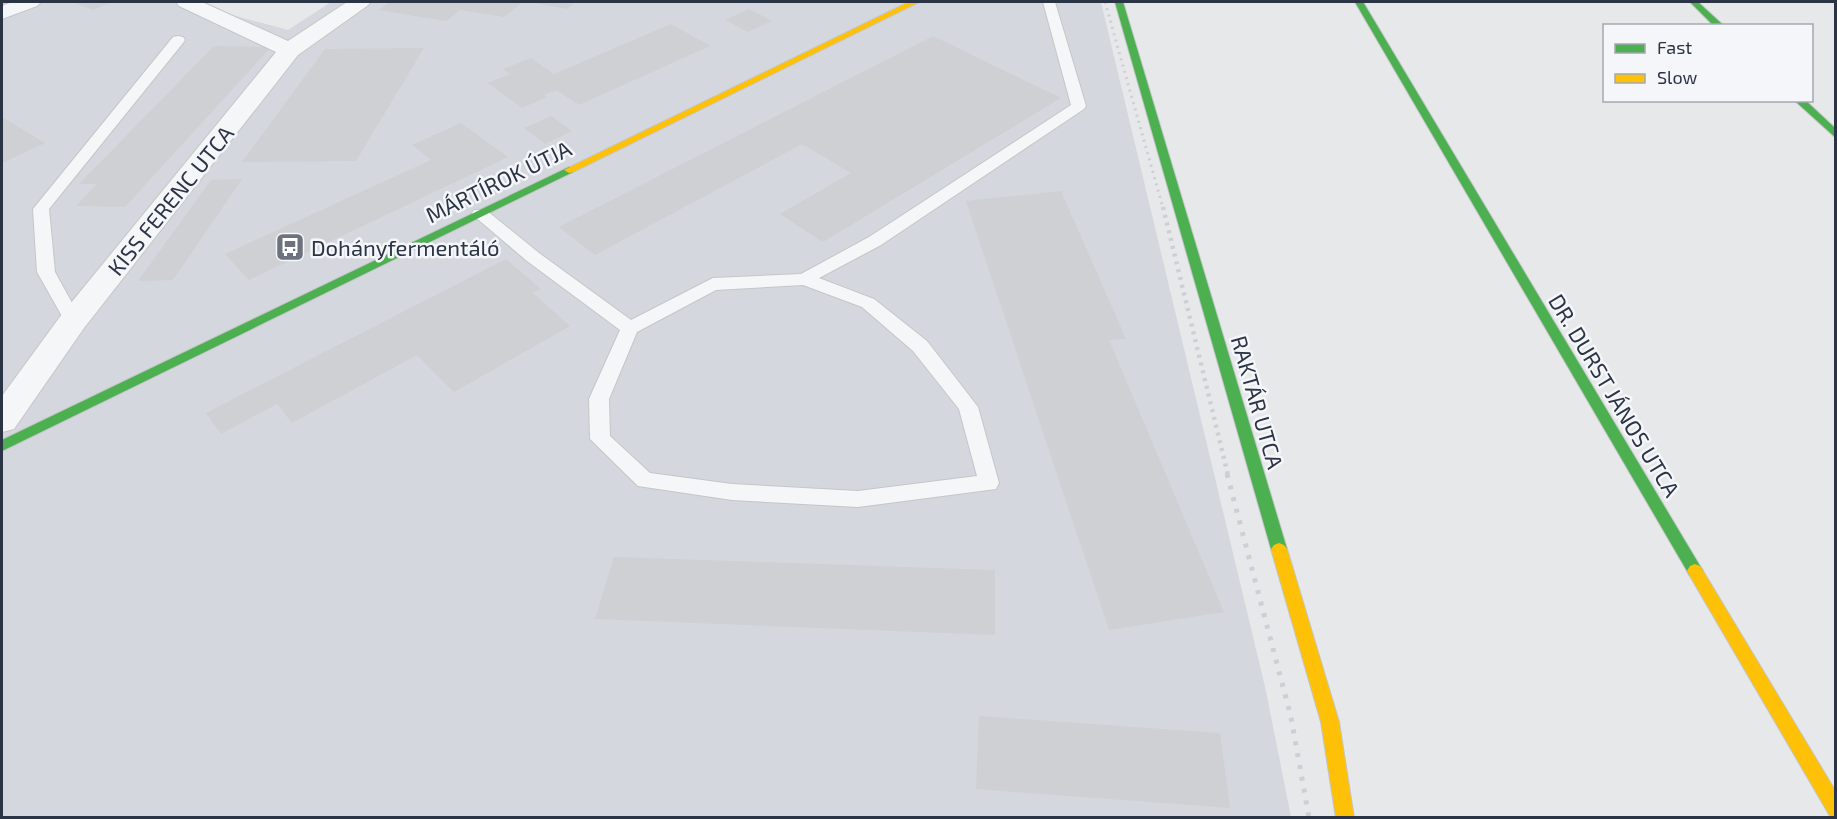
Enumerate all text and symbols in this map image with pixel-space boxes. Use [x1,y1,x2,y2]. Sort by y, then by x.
legend [1603,24,1813,102]
text: Fast [1657,36,1692,58]
text: Slow [1657,66,1698,88]
street label: KISS FERENC UTCA [102,120,238,280]
street label: MÁRTÍROK ÚTJA [421,134,575,227]
bus stop icon: Dohányfermentáló [274,231,306,263]
place label: Dohányfermentáló [311,234,500,260]
street label: DR. DURST JÁNOS UTCA [1544,289,1686,501]
street label: RAKTÁR UTCA [1227,332,1290,472]

